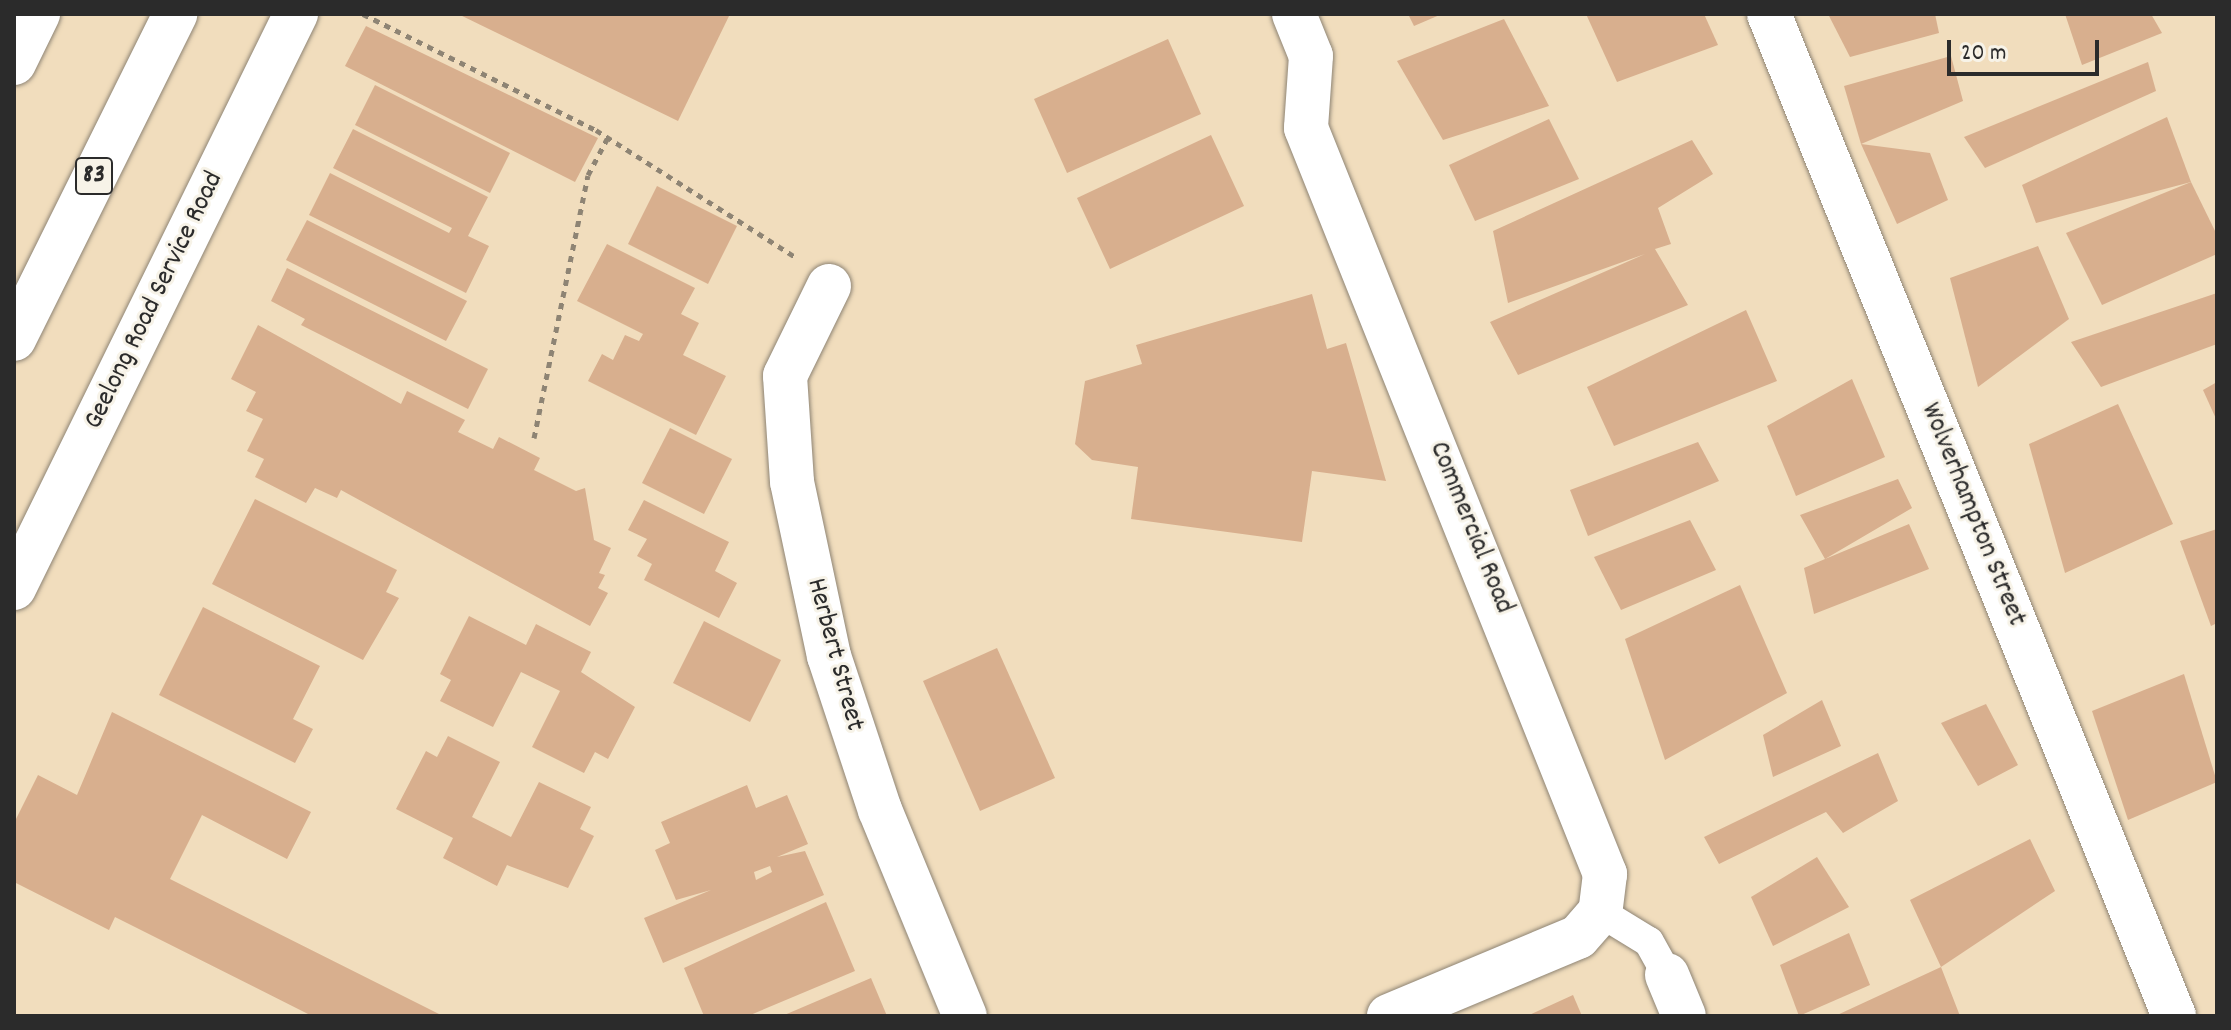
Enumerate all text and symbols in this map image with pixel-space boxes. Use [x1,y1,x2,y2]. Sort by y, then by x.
scale bar [1951,24,2103,74]
text: 20 m [1961,37,2007,71]
road number: 83 [74,154,114,198]
street label: Geelong Road Service Road [78,167,232,435]
street label: Wolverhampton Street [1912,398,2032,632]
street label: Commercial Road [1420,437,1520,619]
street label: Herbert Street [797,575,871,735]

